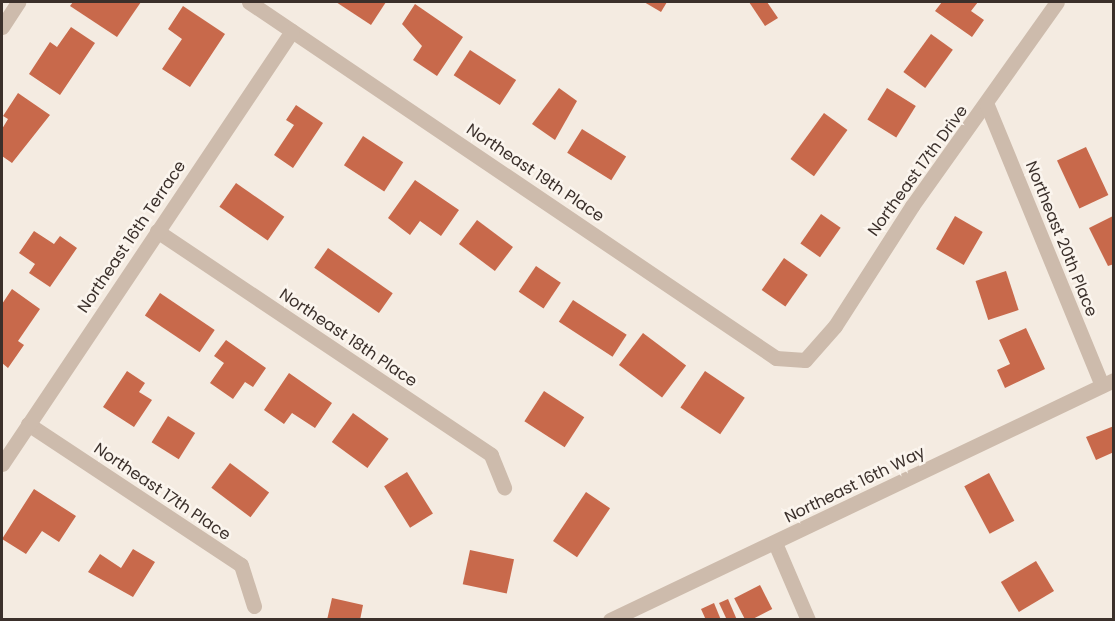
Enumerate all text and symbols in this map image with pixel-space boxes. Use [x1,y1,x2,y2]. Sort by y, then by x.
street label: Northeast 17th Drive [864,102,972,240]
street label: Northeast 19th Place [463,120,607,226]
street label: Northeast 16th Terrace [74,157,190,317]
street label: Northeast 20th Place [1021,158,1101,320]
street label: Northeast 18th Place [276,285,420,391]
street label: Northeast 17th Place [90,439,234,545]
street label: Northeast 16th Way [782,443,928,527]

